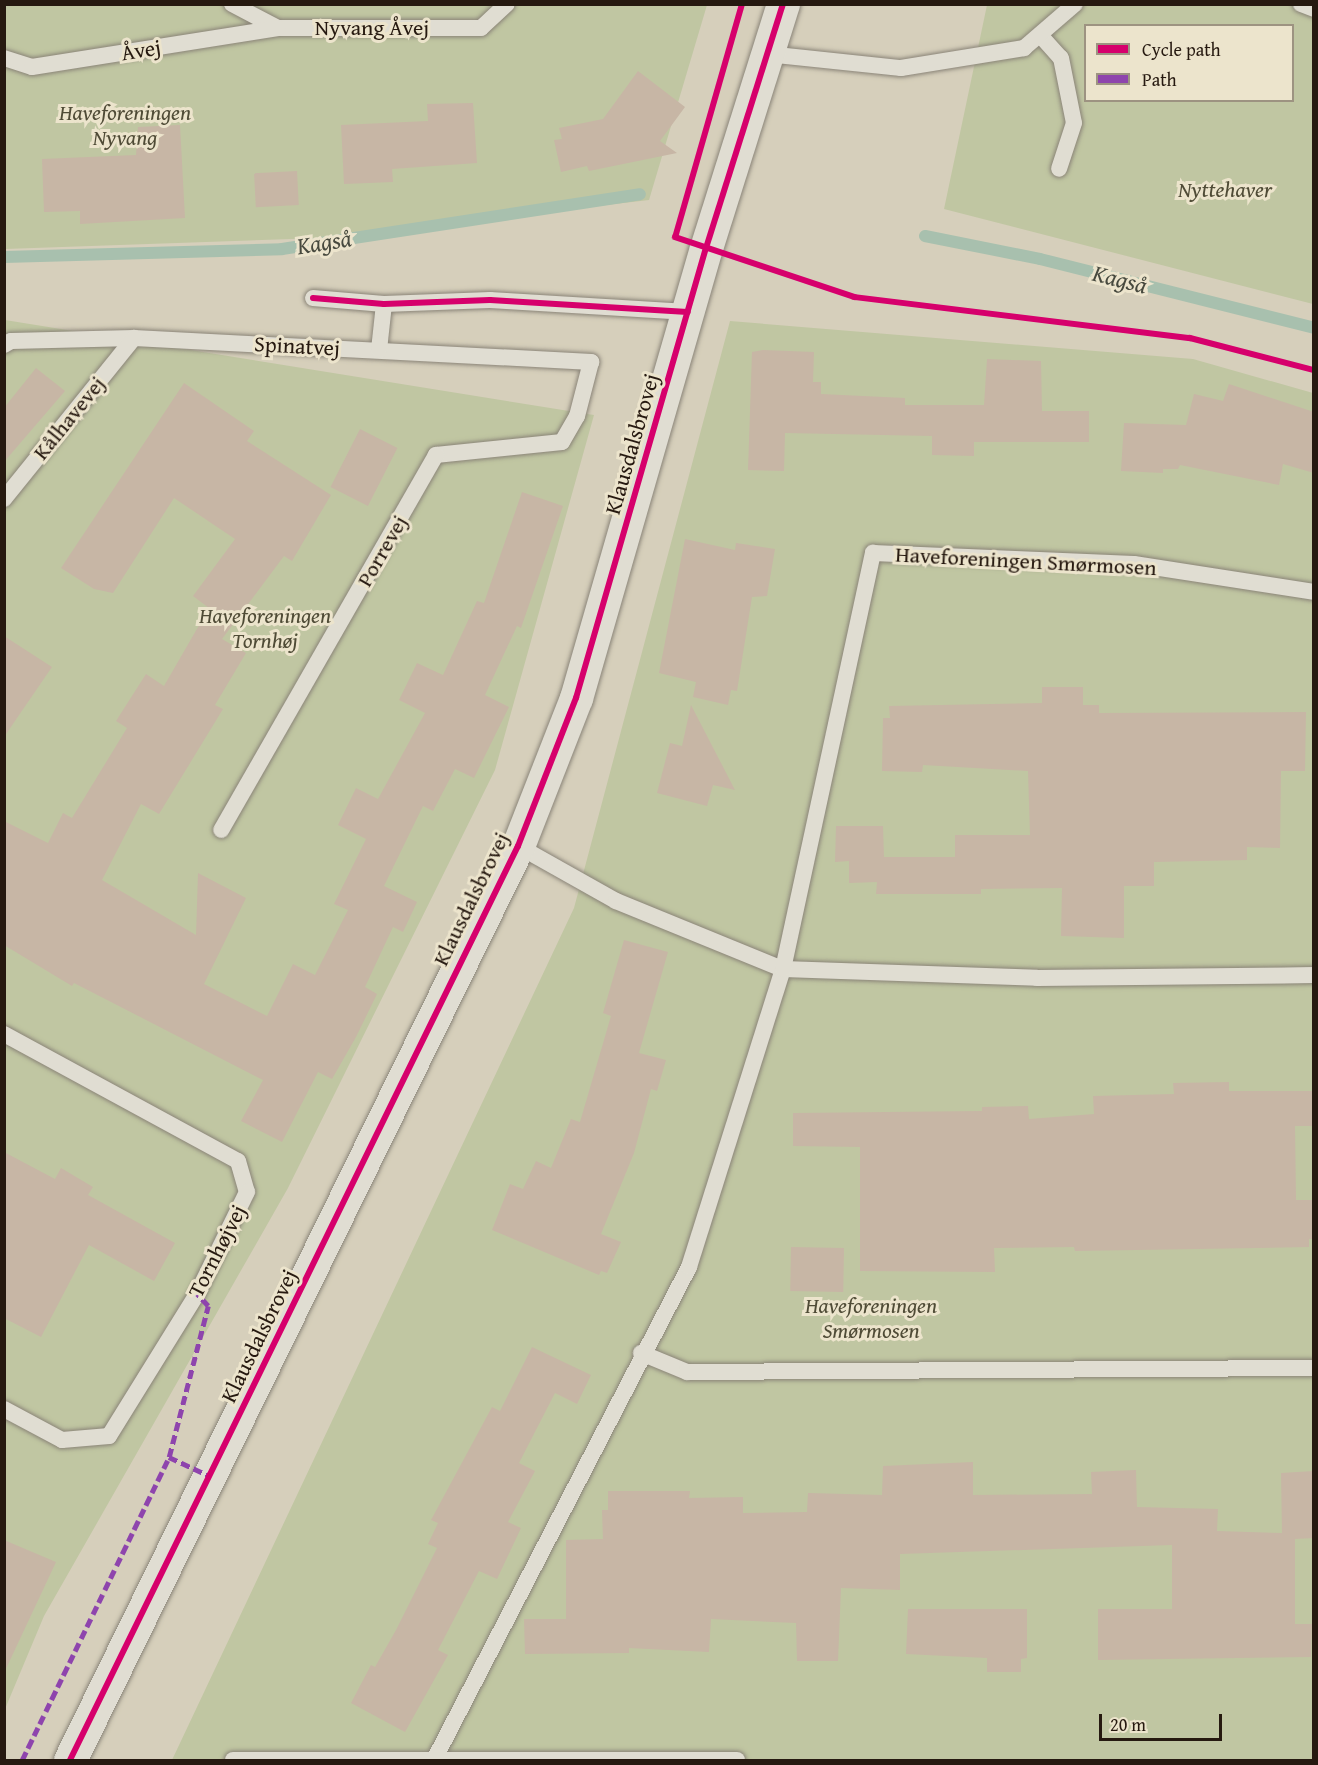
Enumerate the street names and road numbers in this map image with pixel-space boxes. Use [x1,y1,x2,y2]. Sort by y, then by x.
street label: Nyvang Åvej [315,15,429,41]
street label: Åvej [119,34,163,66]
street label: Spinatvej [253,331,341,361]
street label: Kålhavevej [27,371,111,465]
street label: Klausdalsbrovej [599,371,665,517]
street label: Porrevej [351,511,413,591]
street label: Haveforeningen Smørmosen [895,541,1157,581]
street label: Klausdalsbrovej [427,828,515,970]
street label: Tornhøjvej [182,1200,252,1302]
street label: Klausdalsbrovej [215,1265,303,1407]

